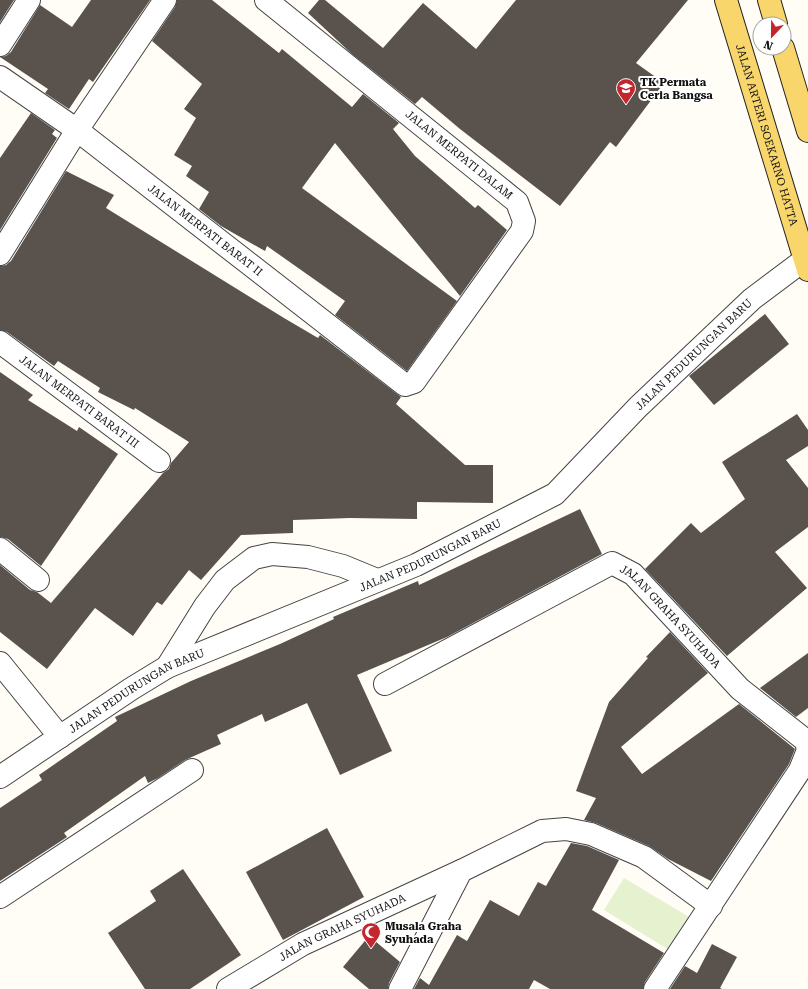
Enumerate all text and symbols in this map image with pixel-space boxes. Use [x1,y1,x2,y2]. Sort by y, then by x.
north arrow [752,16,792,56]
street label: JALAN ARTERI SOEKARNO HATTA [733,43,801,227]
place label: TK Permata Ceria Bangsa [640,76,713,102]
school or university icon: TK Permata Ceria Bangsa [615,77,637,105]
street label: JALAN MERPATI DALAM [403,108,515,202]
street label: JALAN MERPATI BARAT II [145,181,265,278]
street label: JALAN PEDURUNGAN BARU [633,296,755,413]
street label: JALAN MERPATI BARAT III [17,352,142,450]
street label: JALAN PEDURUNGAN BARU [357,516,503,594]
street label: JALAN GRAHA SYUHADA [618,562,724,671]
street label: JALAN PEDURUNGAN BARU [66,646,206,735]
street label: JALAN GRAHA SYUHADA [276,891,408,964]
place label: Musala Graha Syuhada [385,920,462,946]
mosque icon: Musala Graha Syuhada [360,921,382,949]

